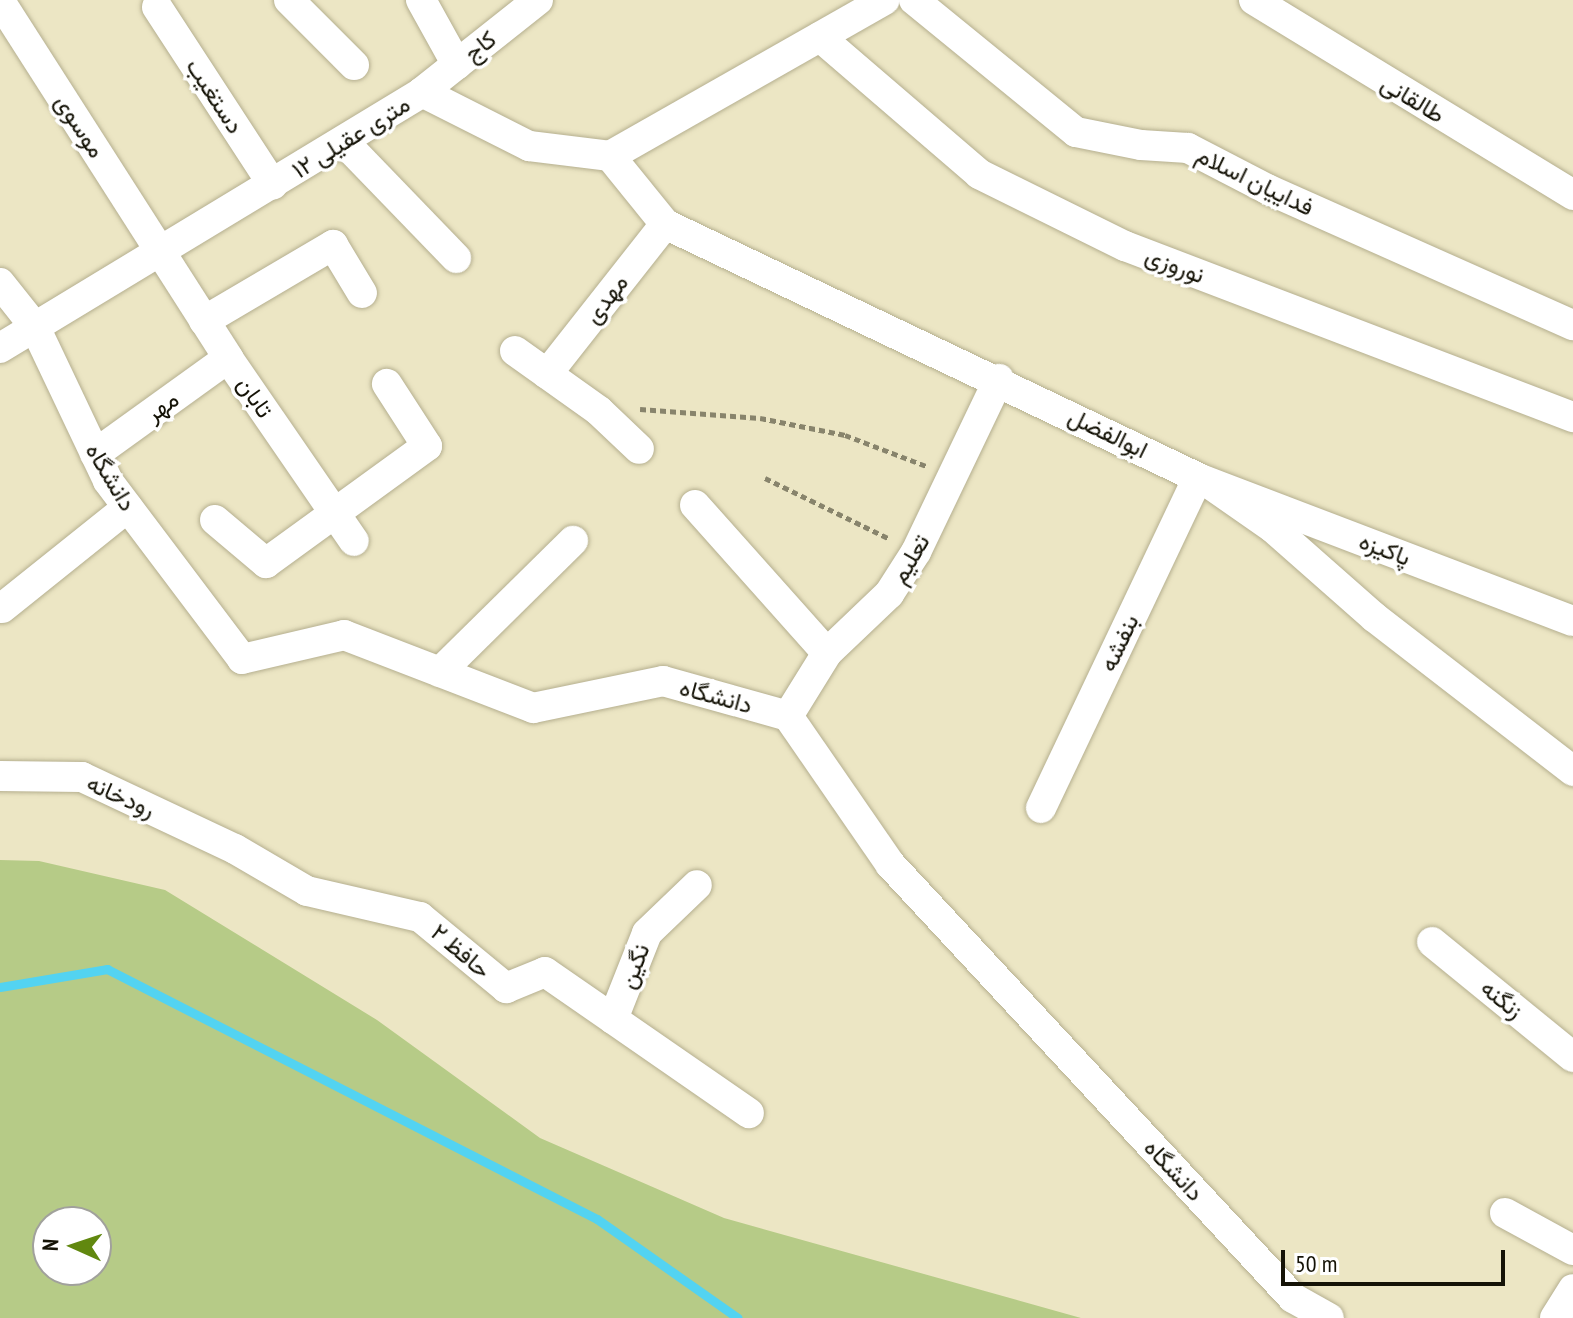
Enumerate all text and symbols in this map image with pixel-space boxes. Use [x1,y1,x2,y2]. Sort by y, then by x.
street label: کاج [458,24,502,68]
street label: دستغیب [180,53,250,139]
street label: طالقانی [1376,69,1450,129]
street label: موسوی [49,89,111,163]
street label: ۱۲ متری عقیلی [287,89,415,185]
street label: فداییان اسلام [1192,140,1318,222]
street label: نوروزی [1141,241,1209,289]
street label: مهدی [578,269,634,329]
street label: تابان [231,371,279,423]
street label: مهر [140,384,184,428]
street label: ابوالفضل [1064,402,1152,464]
street label: دانشگاه [80,438,142,516]
street label: پاکیزه [1355,526,1415,572]
street label: تعلیم [884,529,936,589]
street label: بنفشه [1093,610,1145,676]
street label: دانشگاه [677,673,755,719]
street label: رودخانه [82,768,160,824]
street label: حافظ ۲ [425,918,497,984]
street label: نگین [612,939,656,993]
street label: زنگنه [1475,973,1529,1025]
street label: دانشگاه [1138,1133,1210,1207]
north arrow [32,1206,112,1286]
scale bar [1285,1234,1509,1284]
text: N [36,1238,64,1252]
text: 50 m [1295,1248,1337,1279]

